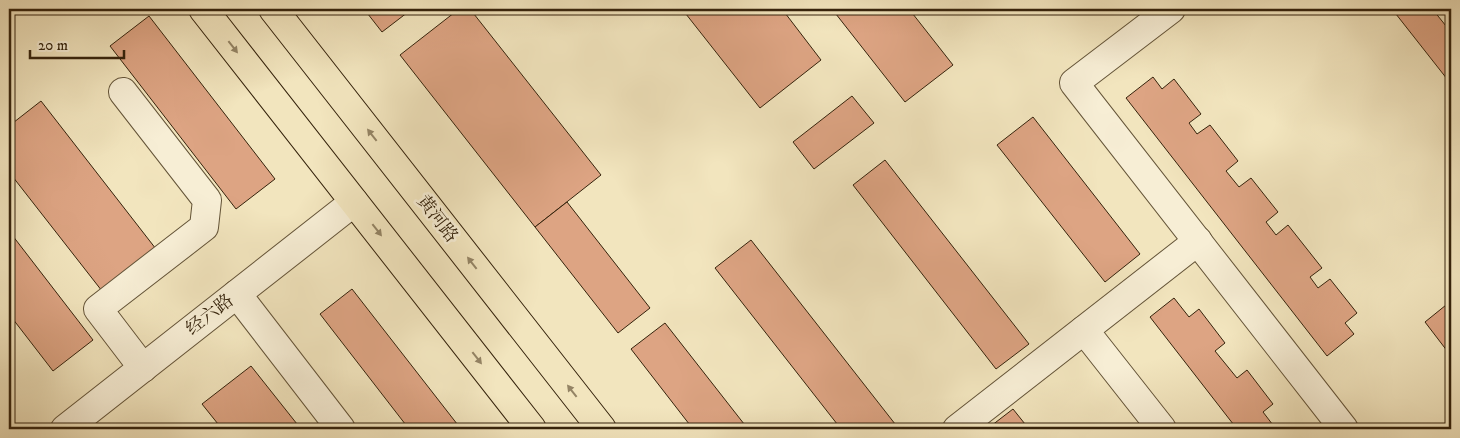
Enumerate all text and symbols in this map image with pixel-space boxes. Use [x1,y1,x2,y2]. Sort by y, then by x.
scale bar [30,28,124,60]
text: 20 m [38,36,68,55]
one-way arrow [228,40,239,53]
one-way arrow [366,129,377,142]
street label: 黄河路 [412,191,462,247]
one-way arrow [371,223,382,236]
one-way arrow [466,257,477,270]
street label: 经六路 [182,290,238,340]
one-way arrow [471,351,482,364]
one-way arrow [567,384,577,398]

